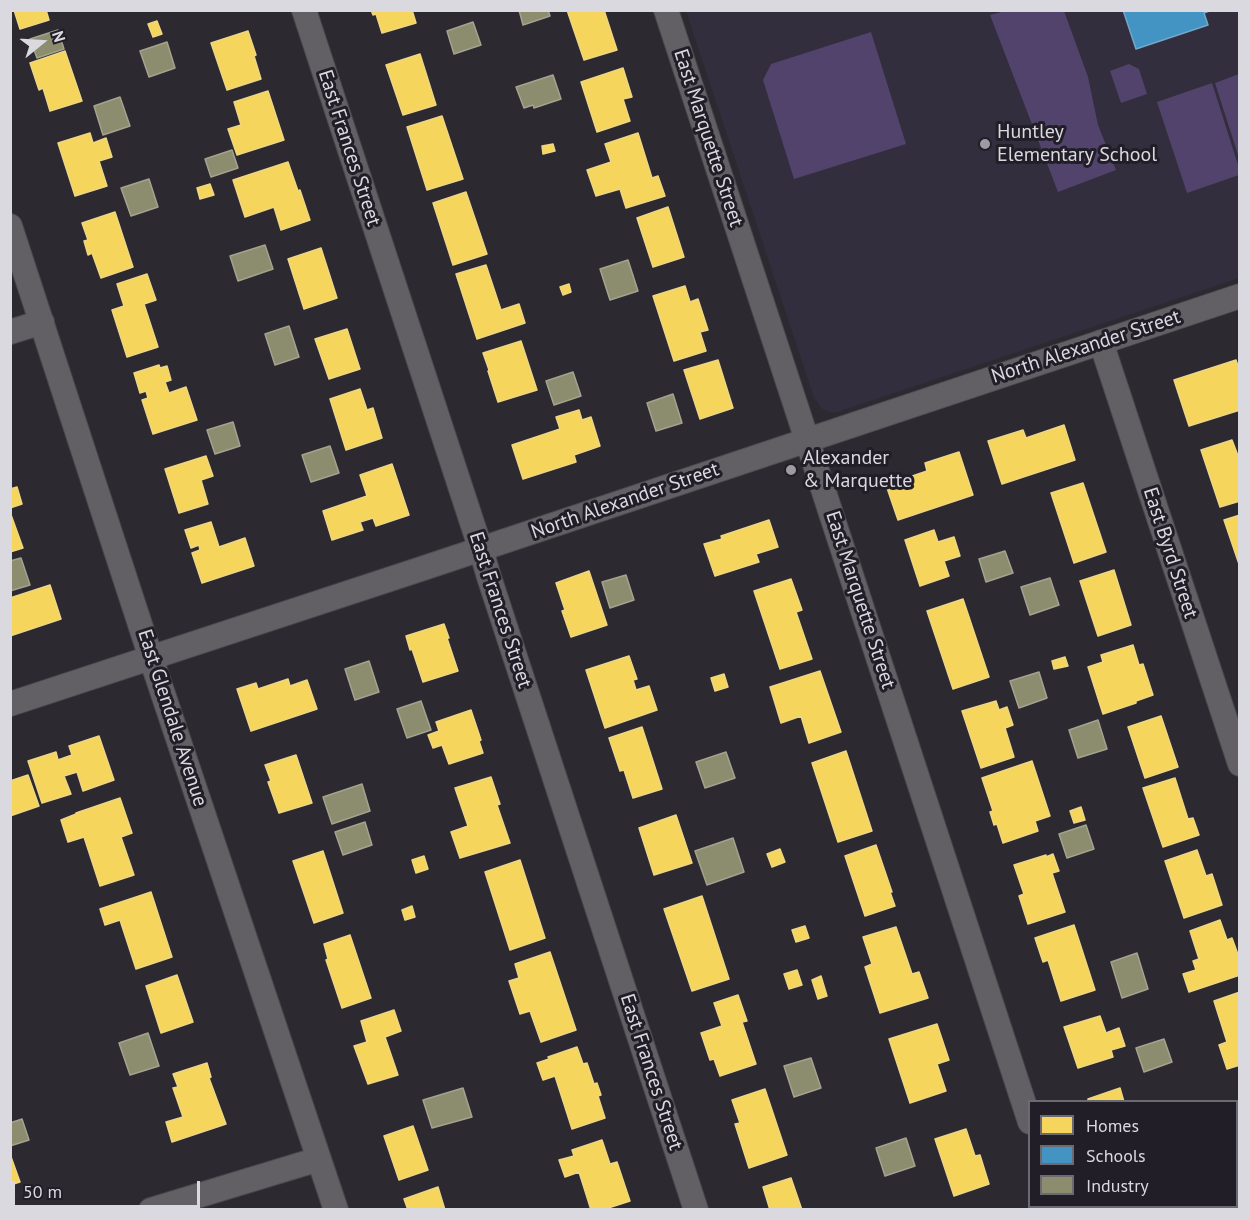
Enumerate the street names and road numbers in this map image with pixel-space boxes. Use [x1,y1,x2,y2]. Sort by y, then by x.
street label: East Marquette Street [668,46,748,230]
street label: East Frances Street [312,67,386,229]
street label: North Alexander Street [989,305,1183,389]
street label: North Alexander Street [528,458,722,544]
street label: East Byrd Street [1138,485,1202,621]
street label: East Marquette Street [820,508,900,692]
street label: East Frances Street [463,529,537,691]
street label: East Glendale Avenue [132,626,212,810]
street label: East Frances Street [614,991,688,1153]

